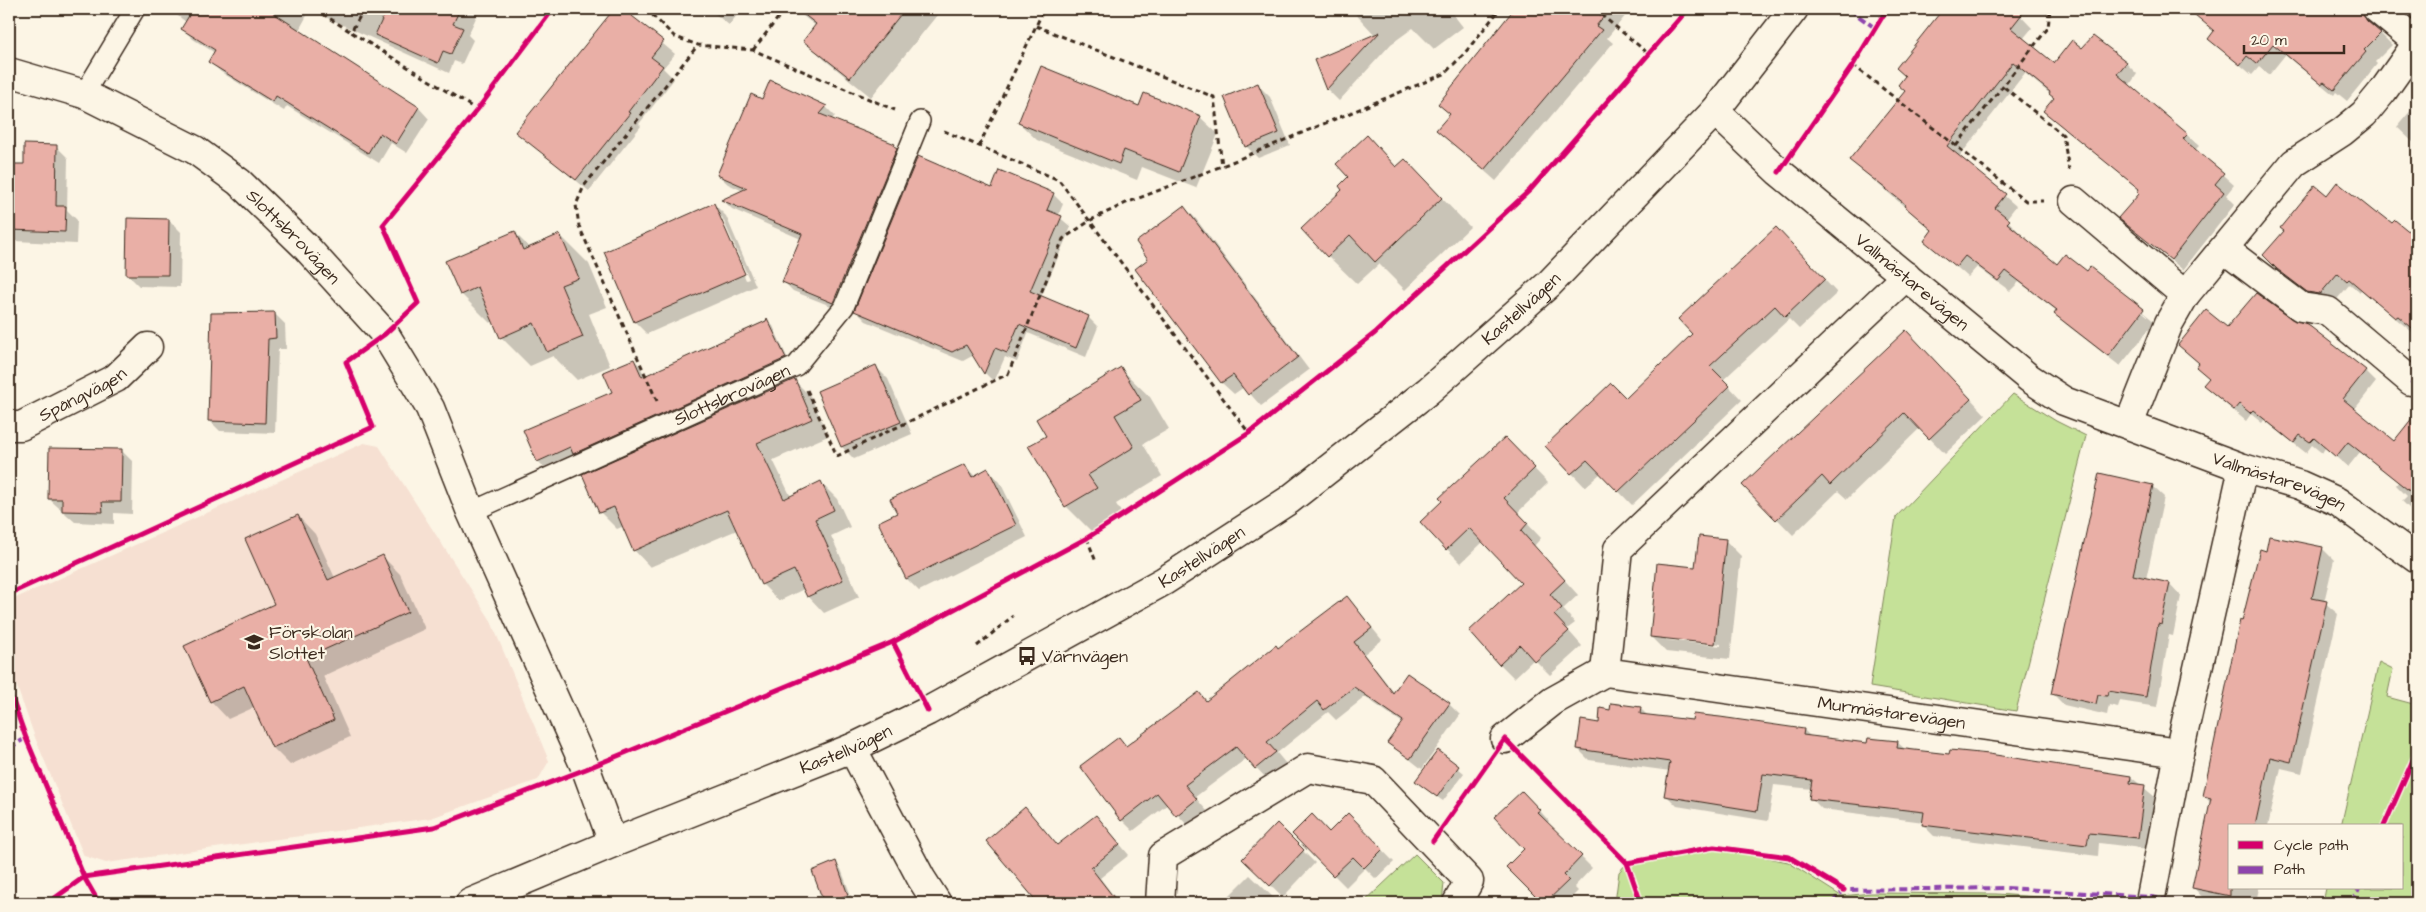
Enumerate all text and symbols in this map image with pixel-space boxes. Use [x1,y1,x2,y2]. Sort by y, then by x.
scale bar [2244,22,2344,54]
text: 20 m [2251,30,2287,51]
street label: Slottsbrovägen [241,183,346,290]
street label: Vallmästarevägen [1850,227,1975,336]
street label: Kastellvägen [1476,267,1566,351]
street label: Slottsbrovägen [670,358,794,432]
street label: Spångvägen [34,362,132,428]
street label: Vallmästarevägen [2209,445,2352,517]
street label: Kastellvägen [1153,519,1250,594]
place label: Förskolan Slottet [269,620,353,666]
school or university icon: Förskolan Slottet [243,631,265,653]
place label: Värnvägen [1042,644,1128,670]
bus stop icon: Värnvägen [1016,645,1038,667]
street label: Murmästarevägen [1816,690,1967,735]
street label: Kastellvägen [796,718,896,780]
legend [2228,824,2404,890]
text: Cycle path [2274,835,2349,857]
text: Path [2274,859,2305,880]

